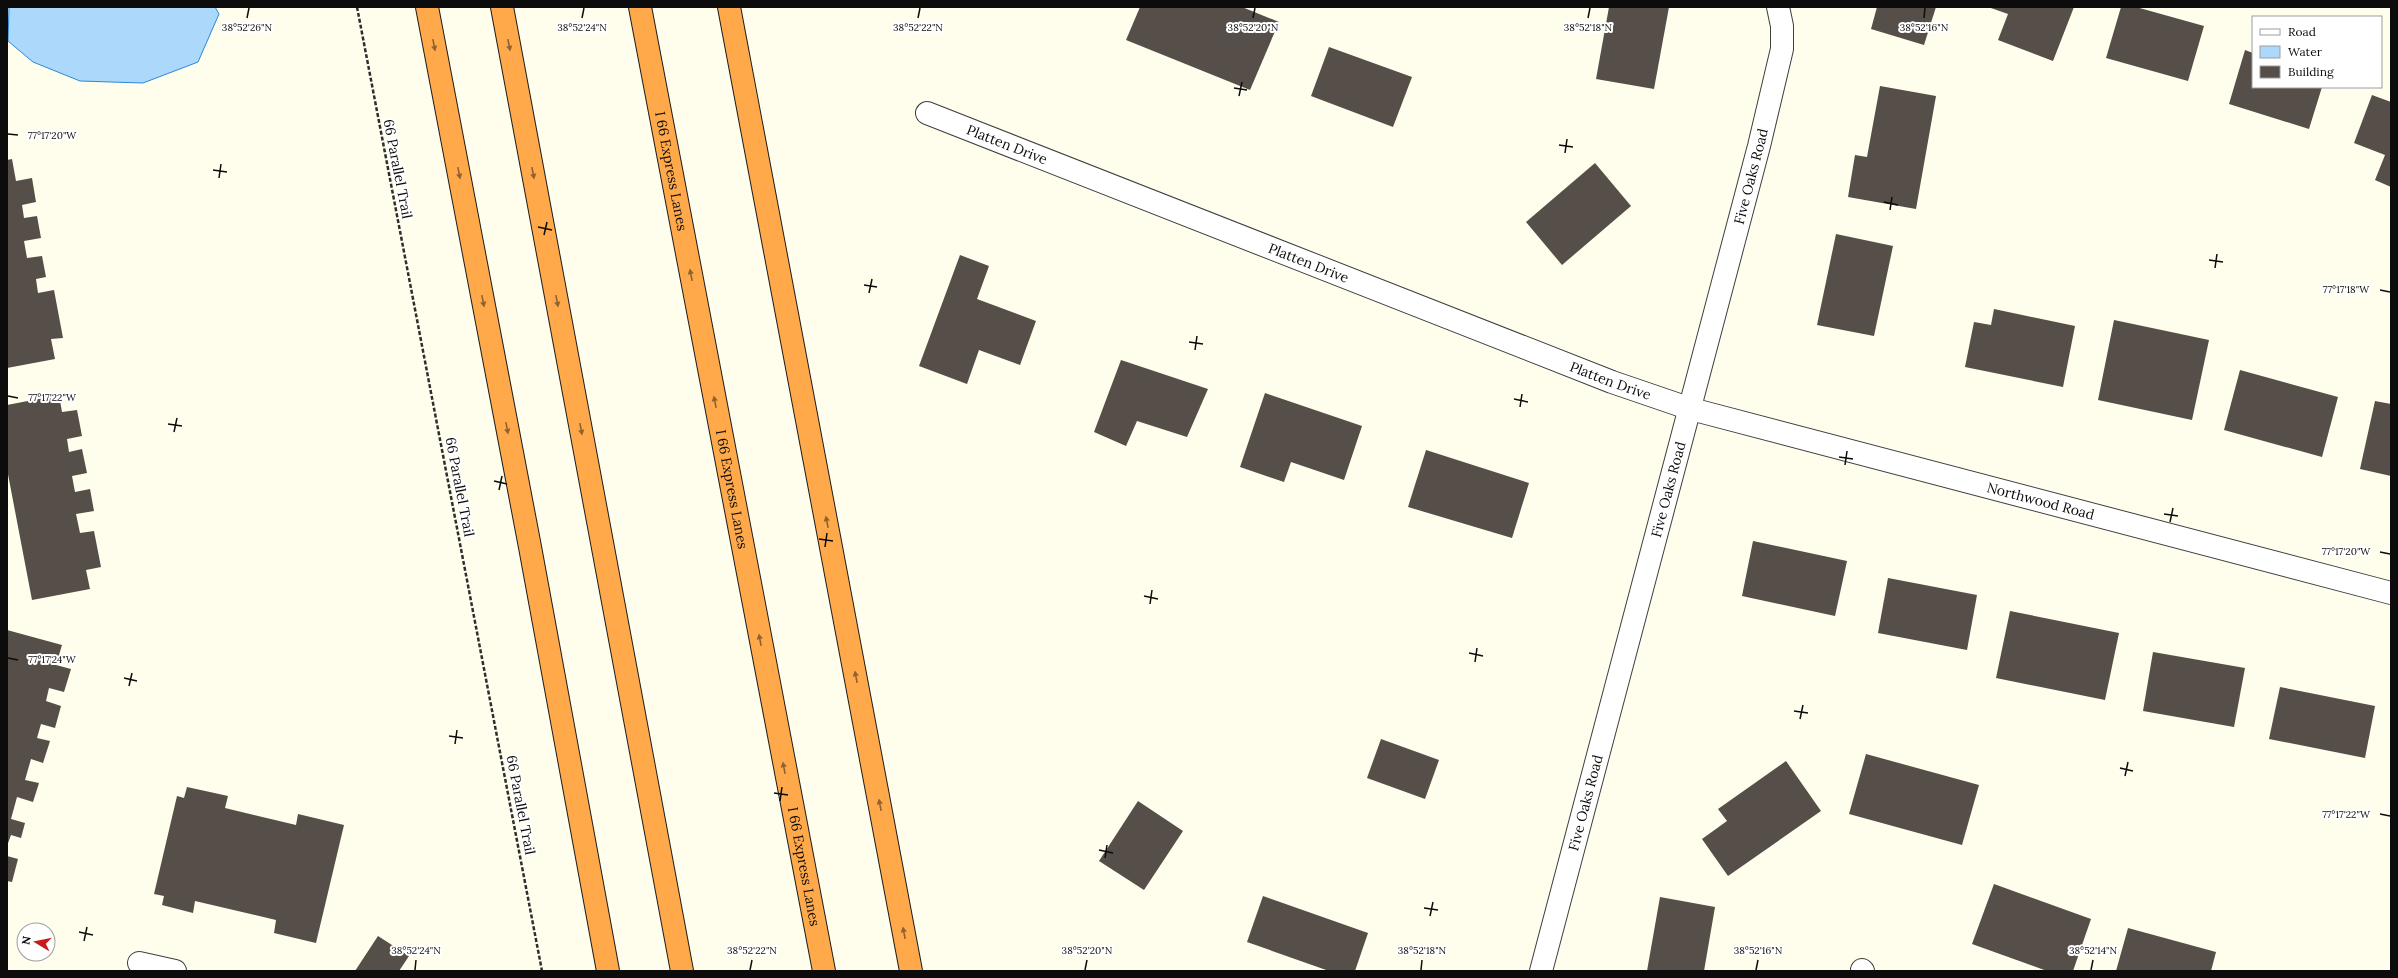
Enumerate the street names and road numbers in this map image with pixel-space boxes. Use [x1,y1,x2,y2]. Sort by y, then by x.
street label: I 66 Express Lanes [651,110,692,232]
street label: 66 Parallel Trail [380,118,417,220]
street label: Platten Drive [964,120,1050,169]
street label: Five Oaks Road [1730,127,1772,226]
street label: Platten Drive [1266,239,1352,287]
street label: Platten Drive [1567,357,1654,404]
street label: I 66 Express Lanes [712,428,752,551]
street label: 66 Parallel Trail [442,436,479,538]
street label: Five Oaks Road [1647,440,1689,539]
street label: Northwood Road [1985,478,2097,524]
street label: Five Oaks Road [1564,753,1607,853]
street label: 66 Parallel Trail [503,754,540,856]
street label: I 66 Express Lanes [784,805,824,928]

